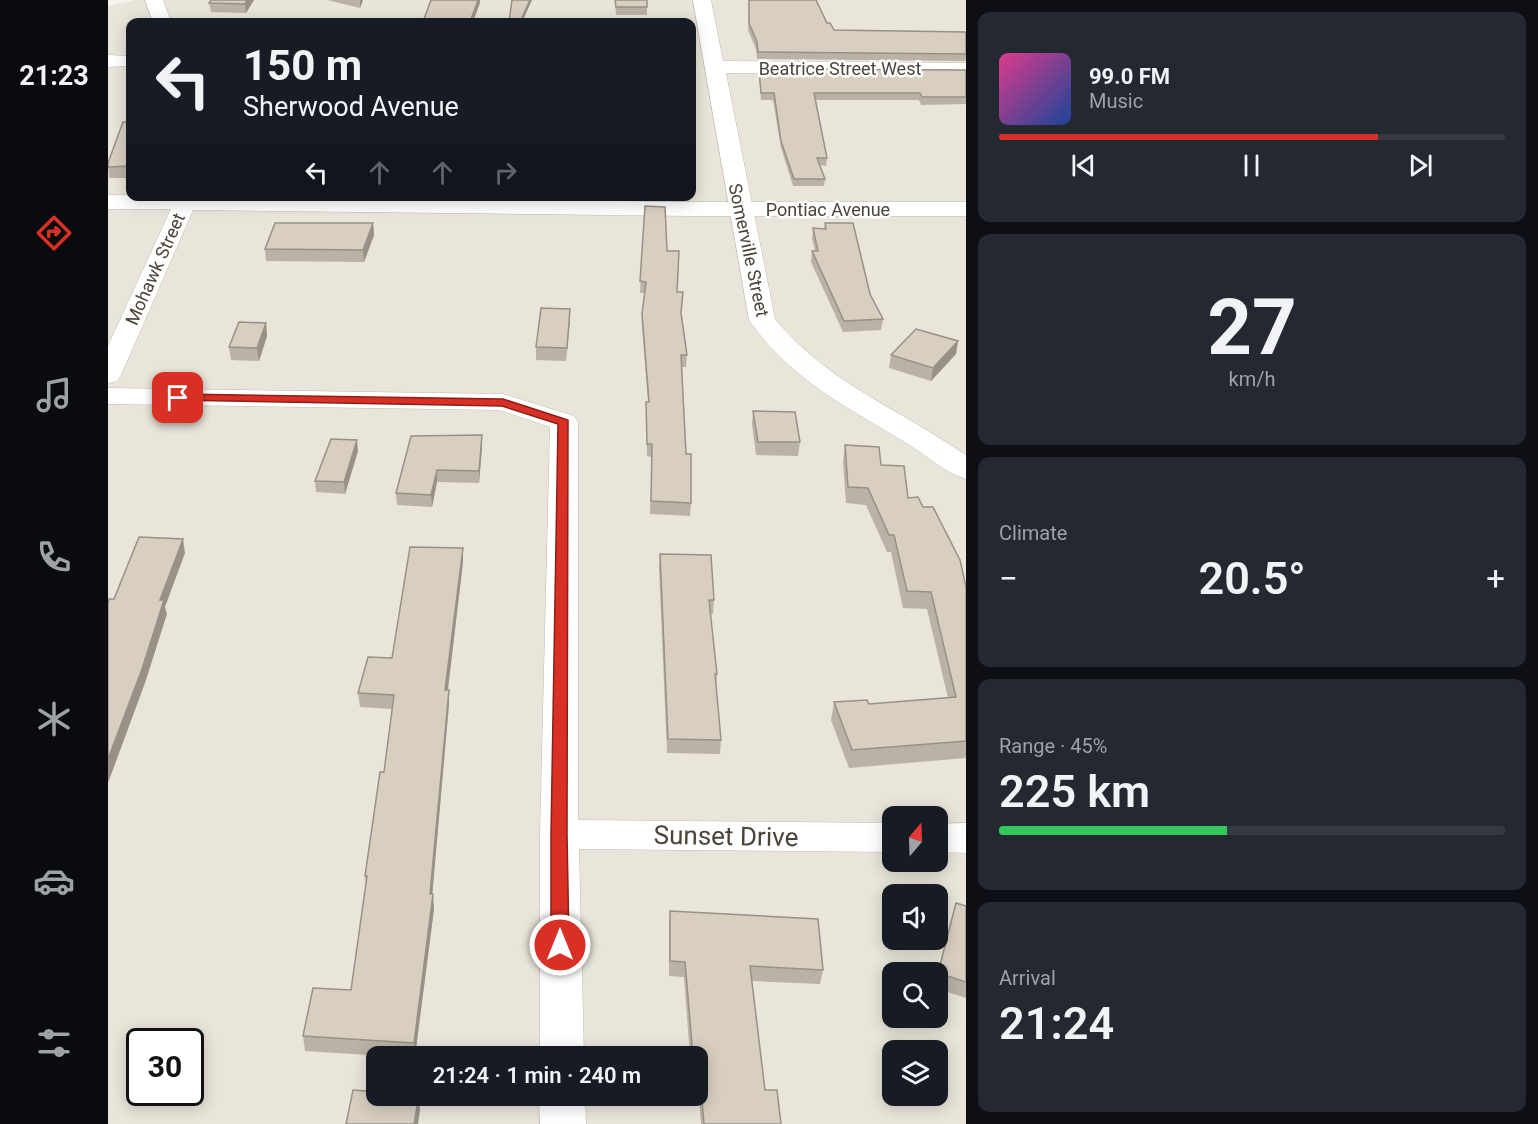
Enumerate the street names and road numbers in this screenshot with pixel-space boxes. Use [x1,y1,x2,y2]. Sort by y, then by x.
street label: Beatrice Street West [759,58,921,79]
street label: Somerville Street [725,181,773,319]
street label: Pontiac Avenue [766,199,890,220]
street label: Mohawk Street [121,210,189,328]
street label: Sunset Drive [653,820,799,852]

